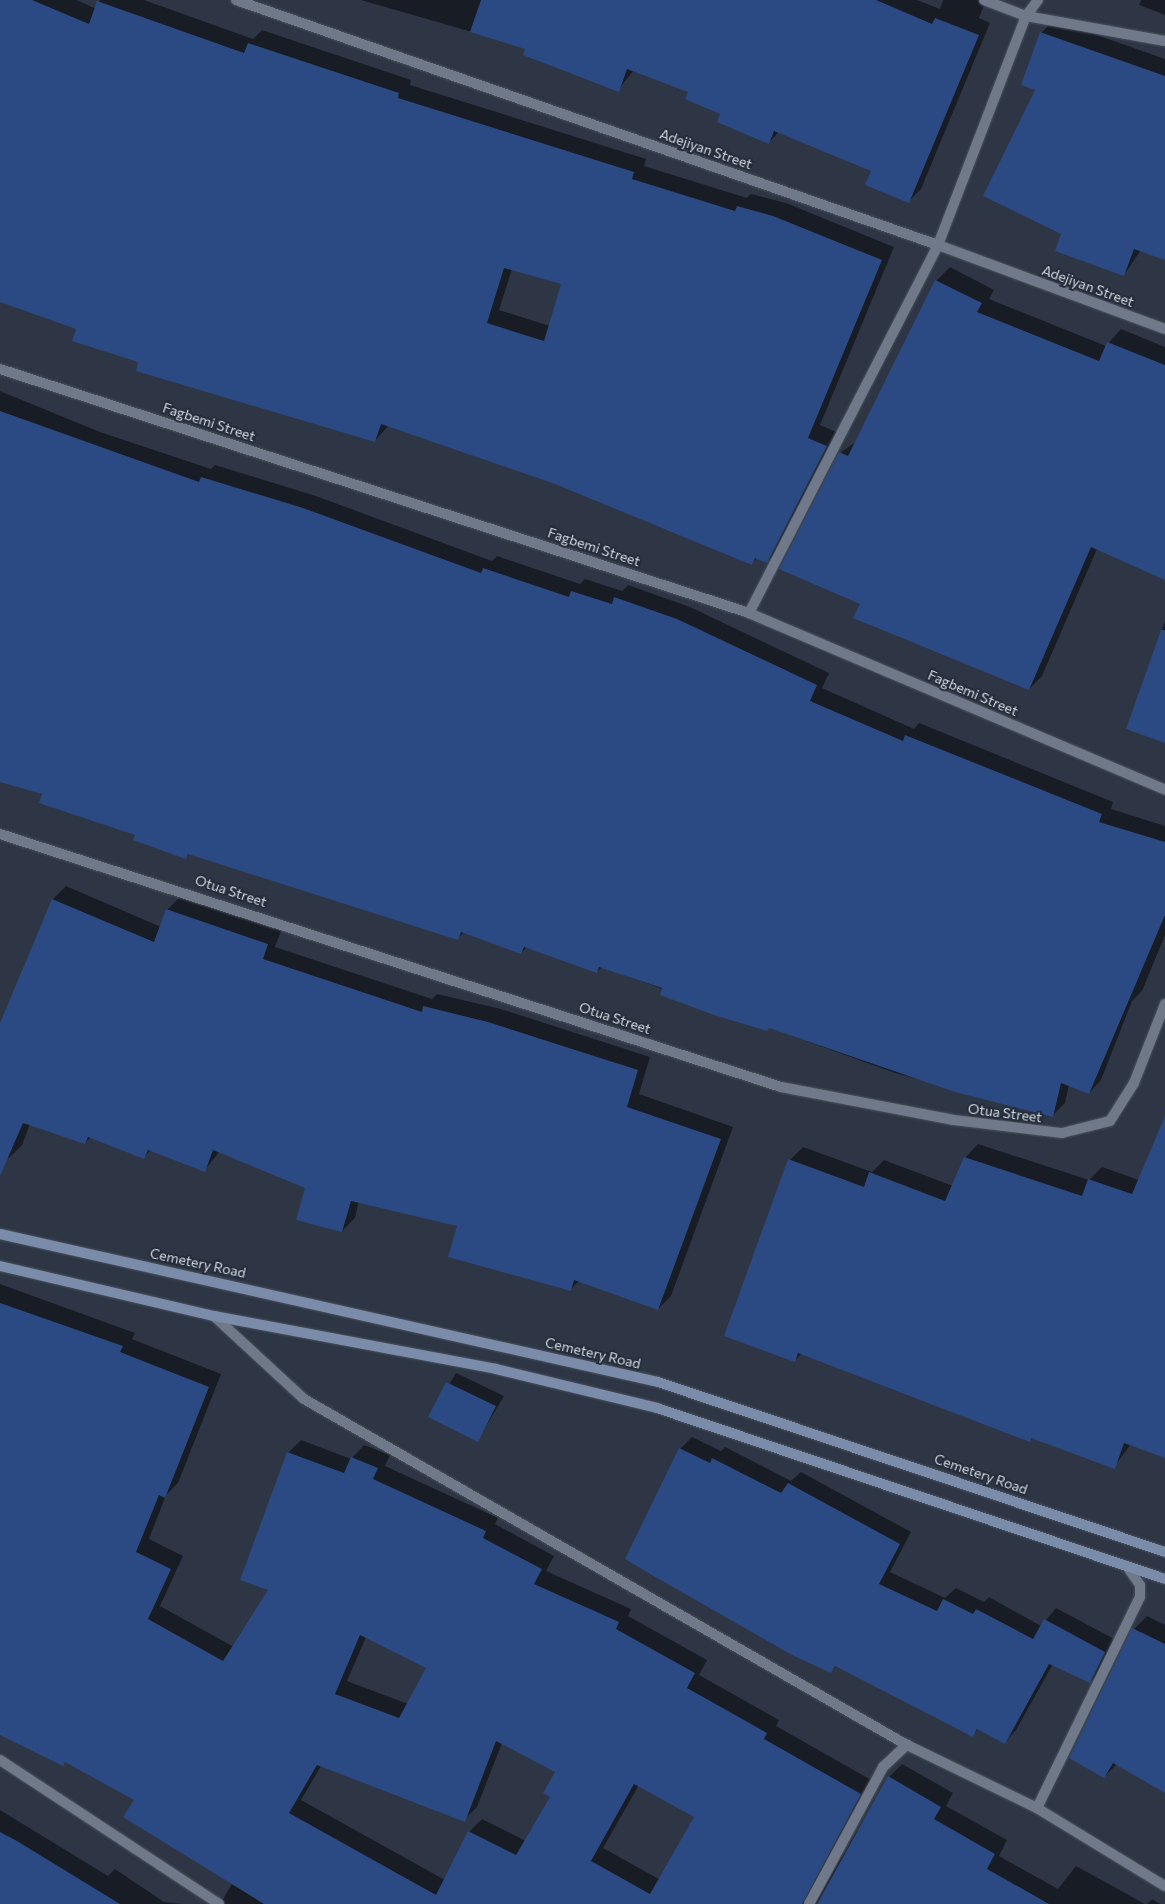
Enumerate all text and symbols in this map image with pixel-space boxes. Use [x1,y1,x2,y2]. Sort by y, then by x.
street label: Adejiyan Street [658,125,754,173]
street label: Adejiyan Street [1040,262,1136,310]
street label: Fagbemi Street [161,399,257,445]
street label: Fagbemi Street [546,524,642,570]
street label: Fagbemi Street [925,666,1021,720]
street label: Otua Street [193,871,269,911]
street label: Otua Street [577,998,653,1038]
street label: Otua Street [967,1100,1043,1126]
street label: Cemetery Road [148,1245,248,1281]
street label: Cemetery Road [544,1334,642,1372]
street label: Cemetery Road [932,1450,1030,1498]

